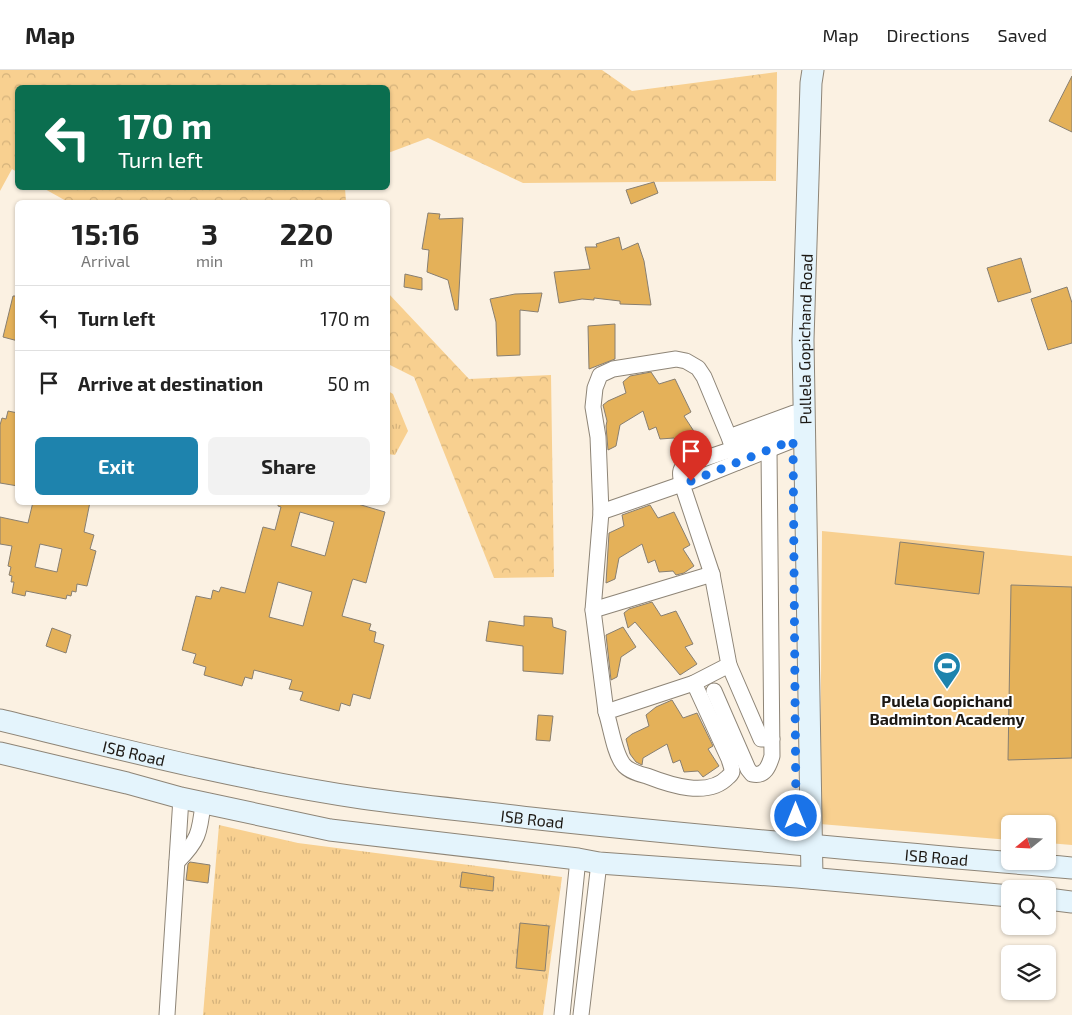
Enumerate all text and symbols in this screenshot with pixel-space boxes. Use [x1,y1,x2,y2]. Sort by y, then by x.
text: Map [25,20,75,49]
text: Map [822,24,859,46]
text: Directions [887,24,970,46]
text: Saved [998,24,1047,46]
text: 170 m [118,104,212,146]
icon: left [35,105,100,170]
text: Turn left [118,146,203,172]
text: 15:16 [72,215,139,251]
text: 3 [201,215,218,251]
text: 220 [280,215,333,251]
text: Arrival [81,251,130,270]
text: min [196,251,223,270]
text: m [300,251,314,270]
street label: Pullela Gopichand Road [793,253,815,425]
icon: left [35,304,63,332]
text: Turn left [78,307,155,330]
text: 170 m [320,307,370,330]
icon: arrive [35,369,63,397]
text: Arrive at destination [78,372,263,395]
text: 50 m [327,372,370,395]
pin [670,430,712,481]
button: Exit [35,437,198,495]
button: Share [208,437,370,495]
icon: arrive [677,437,705,465]
sports icon: Pulela Gopichand Badminton Academy [932,651,962,690]
place label: Pulela Gopichand Badminton Academy [869,691,1025,729]
street label: ISB Road [101,736,167,769]
position arrow [769,789,821,841]
street label: ISB Road [500,805,565,831]
north arrow [1001,815,1056,870]
map controls [1001,815,1056,1000]
street label: ISB Road [904,844,969,868]
button: search [1001,880,1056,935]
button: layers [1001,945,1056,1000]

